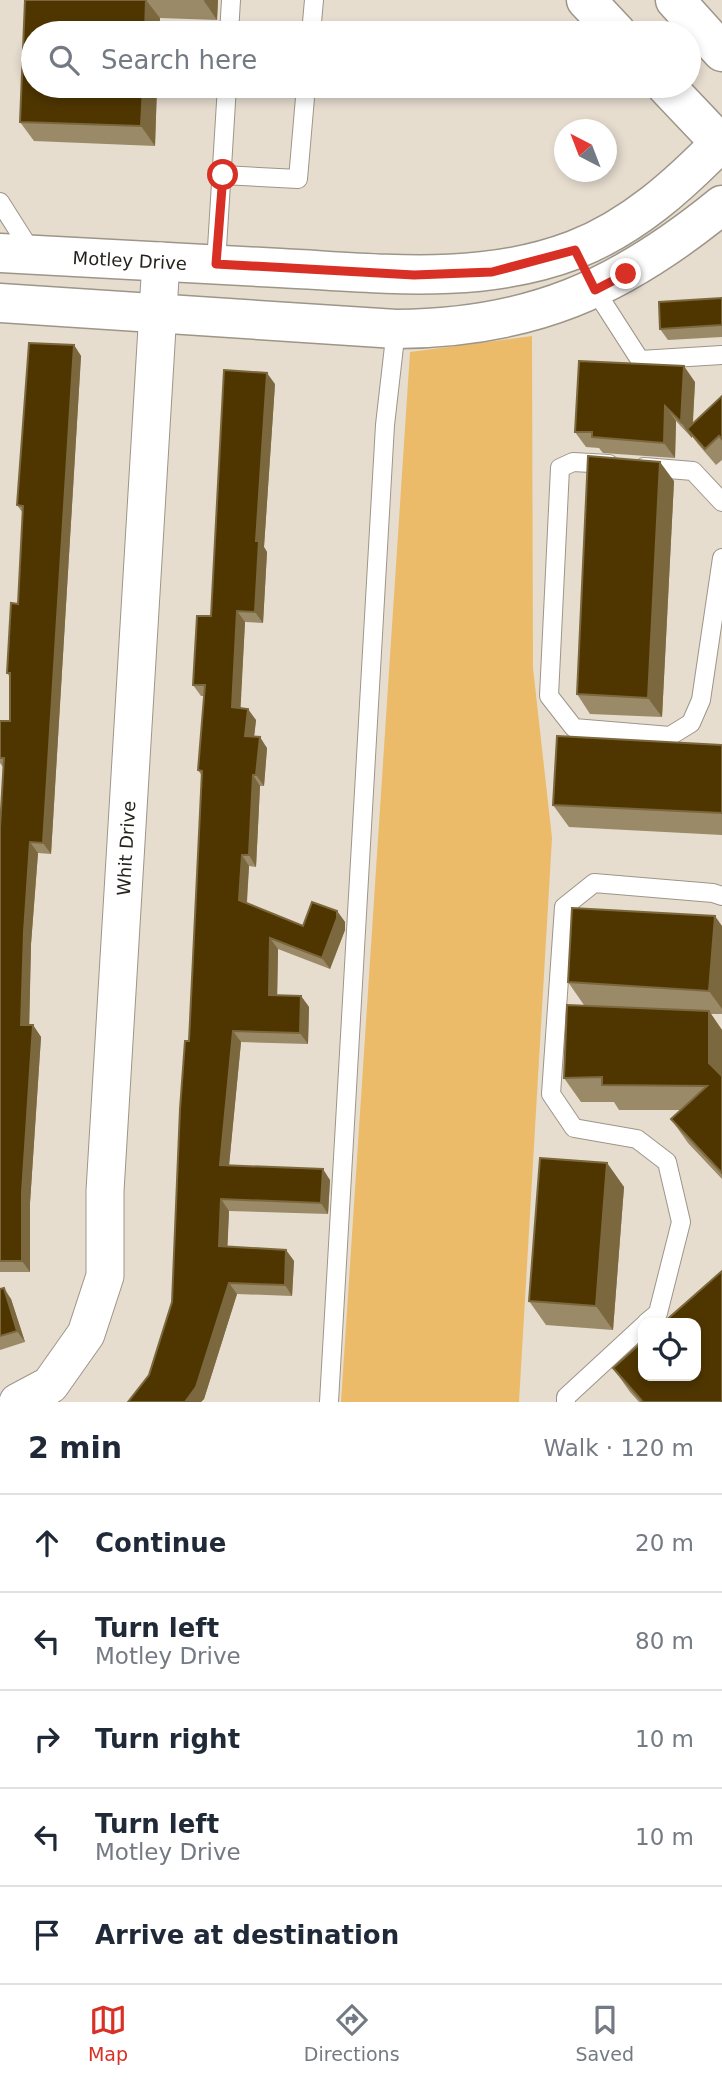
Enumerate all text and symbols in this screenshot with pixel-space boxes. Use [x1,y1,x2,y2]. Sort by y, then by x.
search box [21,21,701,98]
icon: search [45,41,83,79]
text: Search here [101,45,257,75]
north arrow [554,119,617,182]
route start [207,159,238,190]
street label: Motley Drive [72,246,187,273]
route end [610,258,641,289]
street label: Whit Drive [112,800,139,896]
map controls [638,1318,701,1381]
button: locate [638,1318,701,1381]
text: 2 min [28,1430,122,1465]
text: Walk · 120 m [543,1435,694,1461]
icon: ahead [28,1524,66,1562]
text: Continue [95,1528,226,1558]
text: 20 m [635,1530,694,1556]
text: Turn left [95,1613,219,1643]
icon: left [28,1622,66,1660]
text: 80 m [635,1628,694,1654]
text: Motley Drive [95,1643,241,1669]
icon: right [28,1720,66,1758]
text: Turn right [95,1724,240,1754]
text: 10 m [635,1726,694,1752]
text: Turn left [95,1809,219,1839]
icon: left [28,1818,66,1856]
text: 10 m [635,1824,694,1850]
text: Motley Drive [95,1839,241,1865]
icon: arrive [28,1916,66,1954]
text: Arrive at destination [95,1920,399,1950]
tab: Map [88,2001,128,2065]
tab: Directions [304,2001,400,2065]
tab: Saved [575,2001,634,2065]

